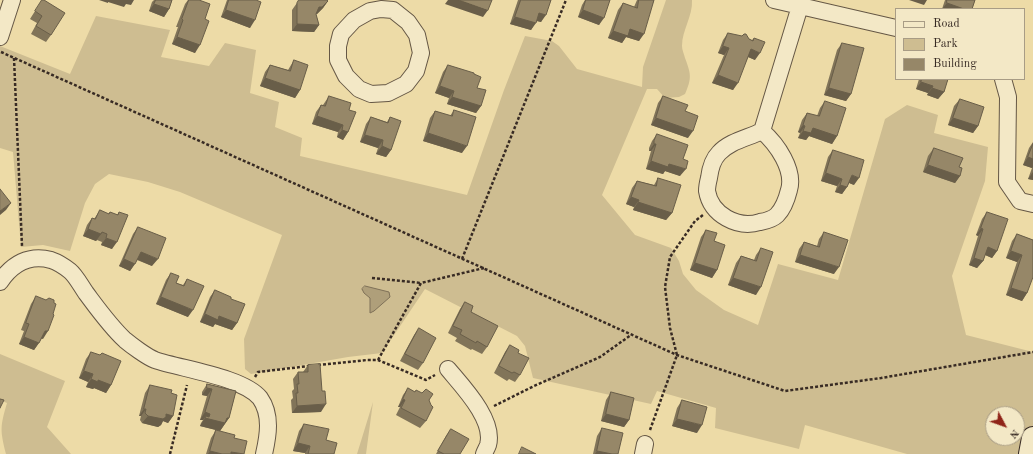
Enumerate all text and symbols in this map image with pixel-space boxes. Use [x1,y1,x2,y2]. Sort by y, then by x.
legend [895,8,1025,80]
text: Road [933,18,960,30]
text: Park [933,38,958,50]
text: Building [933,58,977,70]
north arrow [985,406,1025,446]
text: N [1007,427,1021,440]

